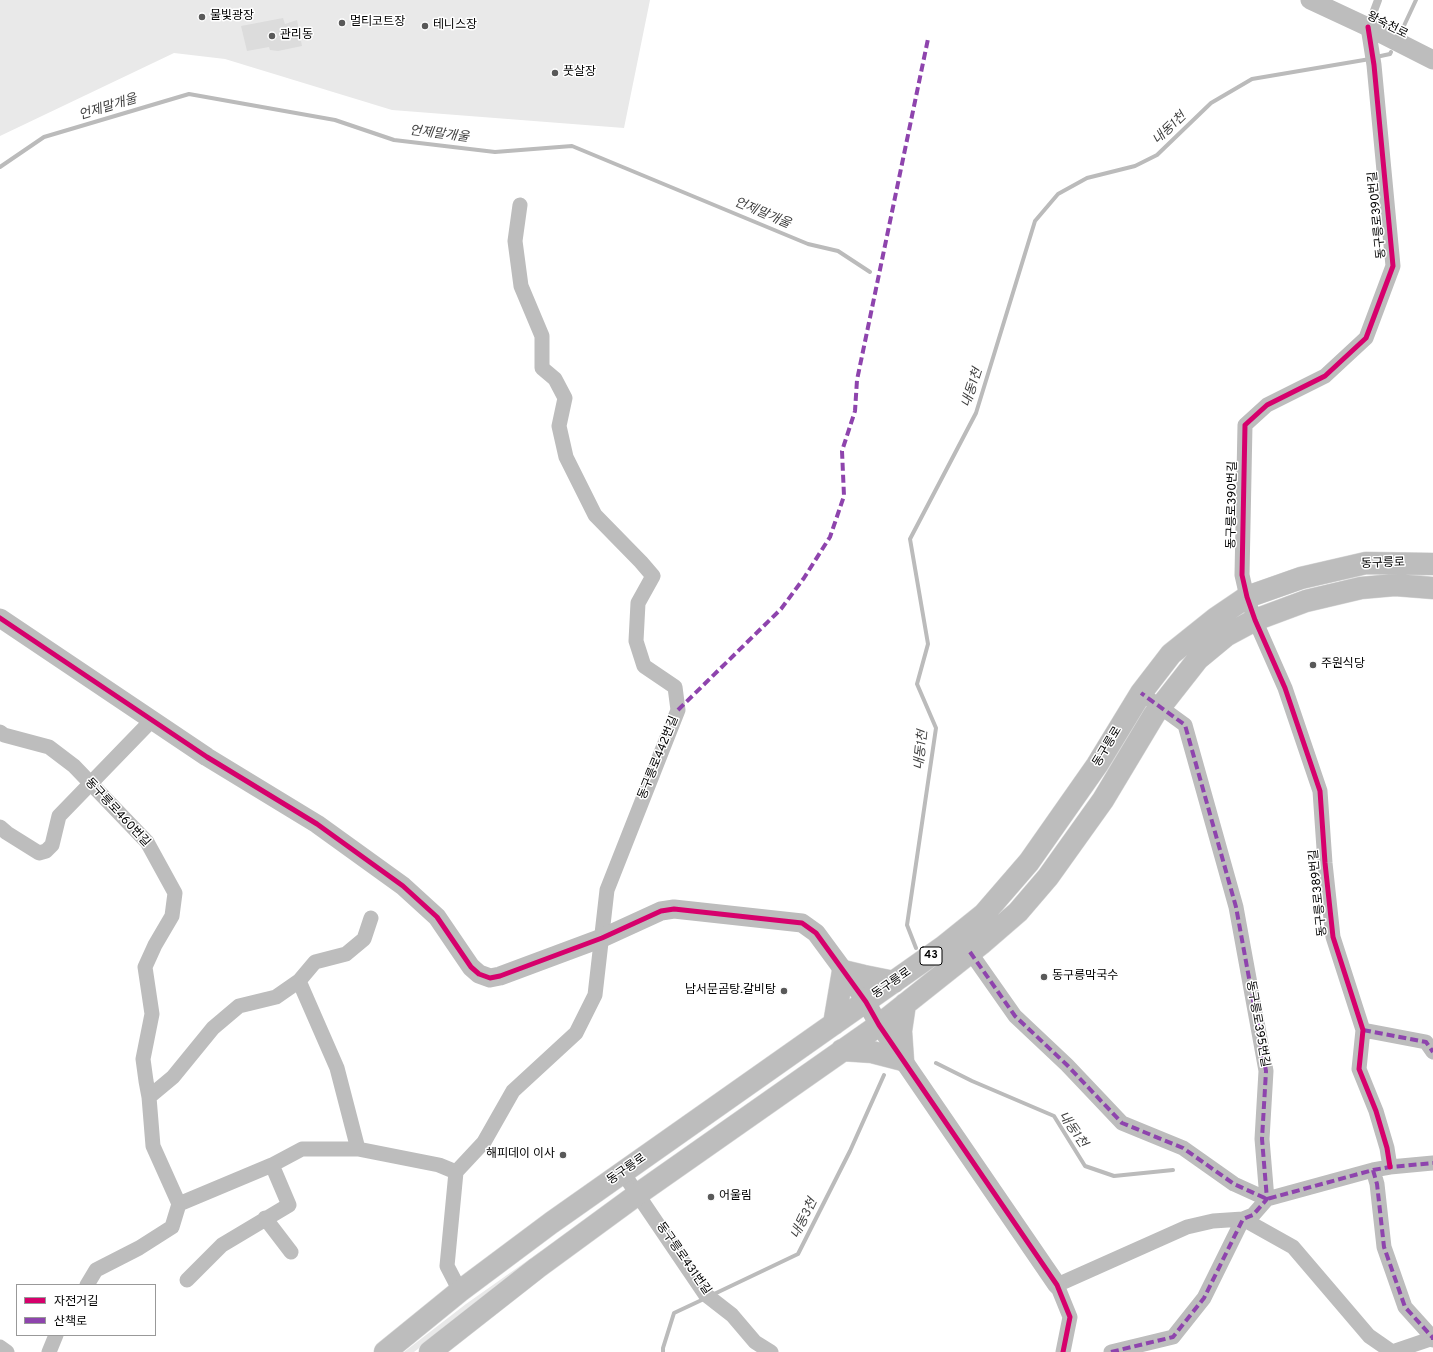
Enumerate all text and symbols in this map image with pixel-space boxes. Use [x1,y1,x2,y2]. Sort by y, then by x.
place label: 물빛광장 [210,10,254,24]
street label: 왕숙천로 [1364,10,1410,42]
marker: 물빛광장 [197,12,207,22]
place label: 멀티코트장 [350,16,405,30]
marker: 멀티코트장 [337,18,347,28]
place label: 테니스장 [433,19,477,33]
marker: 테니스장 [420,21,430,31]
place label: 관리동 [280,29,313,43]
marker: 관리동 [267,31,277,41]
place label: 풋살장 [563,66,596,80]
marker: 풋살장 [550,68,560,78]
water label: 언제말개울 [77,92,139,124]
water label: 내동1천 [1150,109,1190,149]
water label: 언제말개울 [408,124,470,146]
street label: 동구릉로390번길 [1366,170,1390,260]
water label: 언제말개울 [731,195,793,233]
water label: 내동1천 [959,366,987,410]
street label: 동구릉로390번길 [1225,461,1241,549]
street label: 동구릉로 [1361,556,1405,572]
place label: 주원식당 [1321,658,1365,672]
marker: 주원식당 [1308,660,1318,670]
street label: 동구릉로442번길 [636,714,682,802]
street label: 동구릉로 [1090,724,1126,770]
water label: 내동1천 [912,729,932,771]
street label: 동구릉로460번길 [82,776,152,850]
street label: 동구릉로389번길 [1307,849,1331,937]
road number: 43 [920,947,942,965]
street label: 동구릉로 [870,965,914,1003]
place label: 동구릉막국수 [1052,970,1118,984]
marker: 동구릉막국수 [1039,972,1049,982]
street label: 동구릉로395번길 [1242,979,1272,1069]
place label: 남서문곰탕.갈비탕 [685,984,776,998]
marker: 남서문곰탕.갈비탕 [779,986,789,996]
water label: 내동1천 [1054,1109,1090,1151]
place label: 해피데이 이사 [486,1148,555,1162]
marker: 해피데이 이사 [558,1150,568,1160]
street label: 동구릉로 [605,1151,649,1189]
place label: 어울림 [719,1190,752,1204]
marker: 어울림 [706,1192,716,1202]
water label: 내동3천 [789,1196,821,1242]
street label: 동구릉로431번길 [653,1220,713,1298]
legend [16,1284,156,1336]
text: 자전거길 [54,1294,98,1310]
text: 산책로 [54,1314,87,1330]

